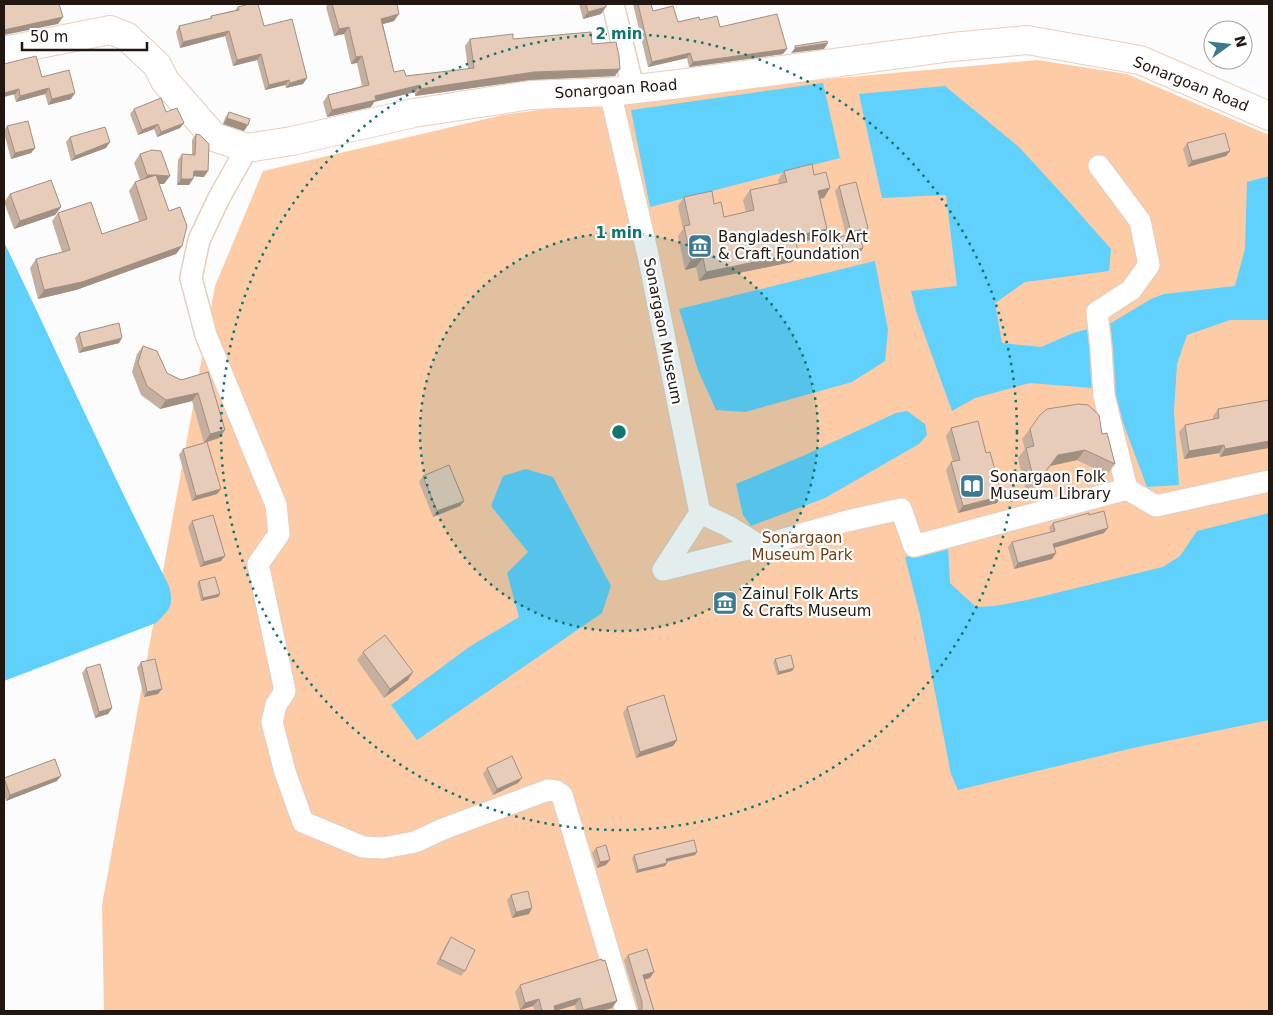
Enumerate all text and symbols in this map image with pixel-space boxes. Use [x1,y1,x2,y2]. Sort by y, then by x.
scale bar [22,20,148,52]
north arrow [1203,20,1253,70]
text: 2 min [595,25,643,43]
text: 50 m [30,28,68,46]
text: N [1231,34,1250,49]
street label: Sonargoan Road [1131,53,1251,115]
street label: Sonargoan Road [554,76,678,102]
text: 1 min [595,224,643,242]
place label: Bangladesh Folk Art & Craft Foundation [718,228,868,263]
museum icon: Bangladesh Folk Art & Craft Foundation [687,233,713,259]
street label: Sonargaon Museum [640,256,686,406]
centre of rings [610,423,628,441]
place label: Sonargaon Folk Museum Library [990,468,1111,503]
library icon: Sonargaon Folk Museum Library [959,473,985,499]
park label: Sonargaon Museum Park [752,529,853,564]
place label: Zainul Folk Arts & Crafts Museum [742,585,871,620]
museum icon: Zainul Folk Arts & Crafts Museum [712,590,738,616]

